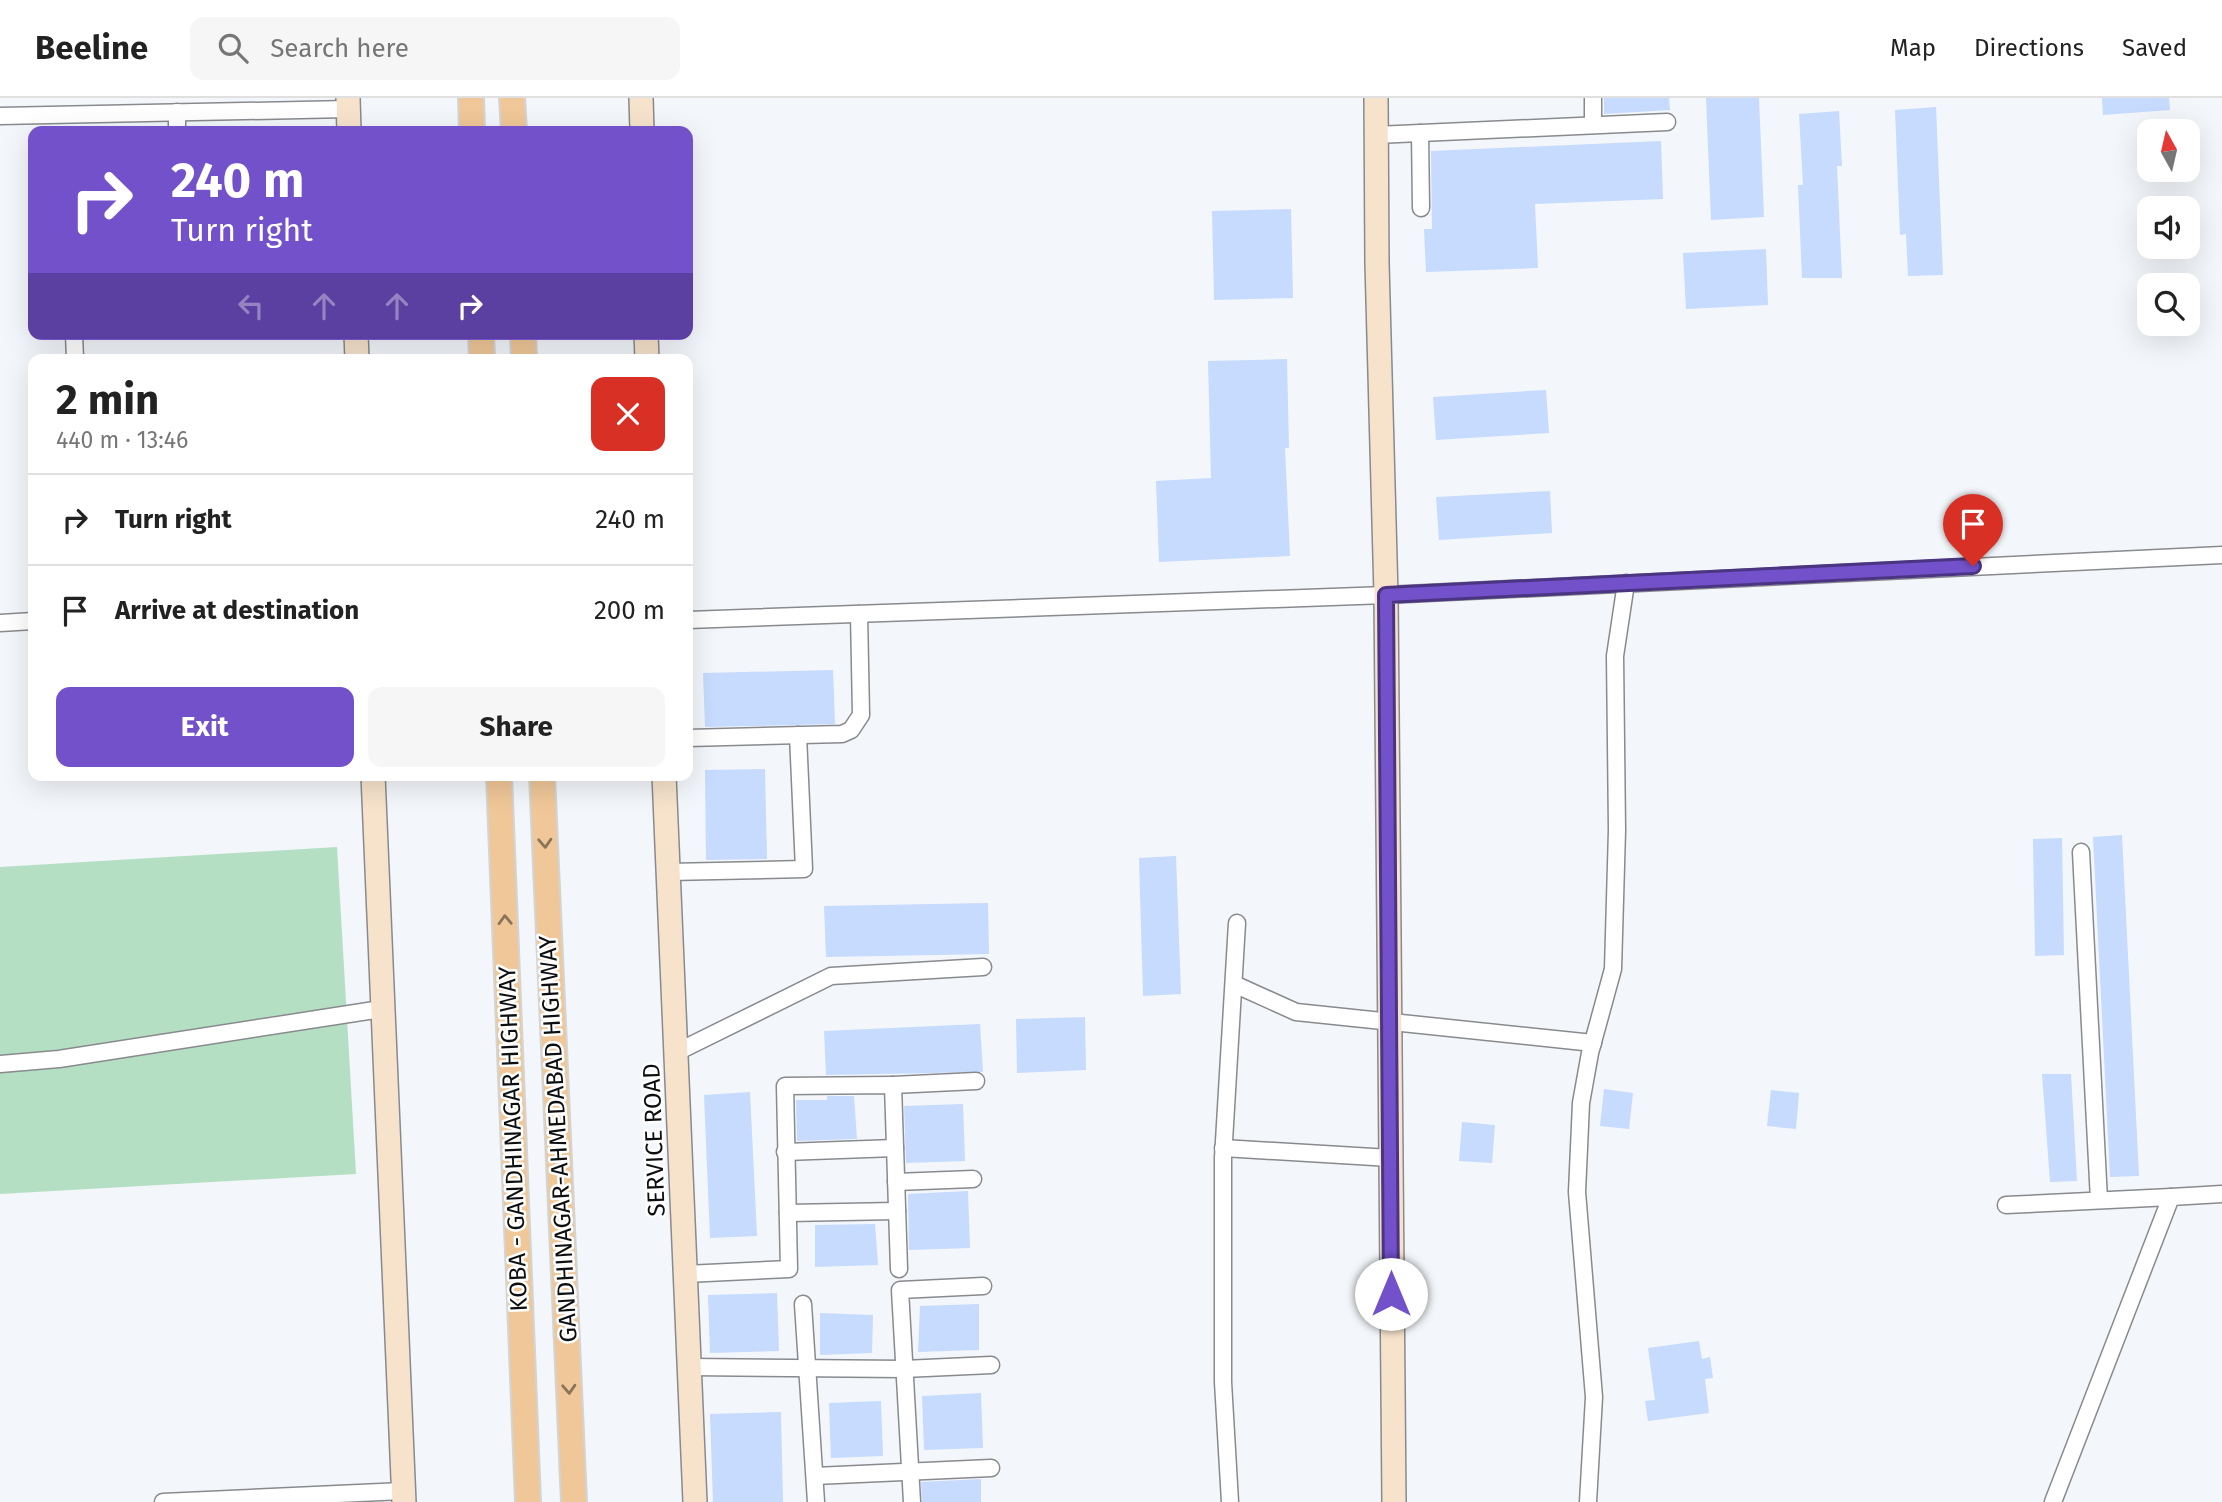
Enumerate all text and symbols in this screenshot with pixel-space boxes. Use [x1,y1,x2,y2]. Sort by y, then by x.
search box [190,17,680,80]
text: Beeline [35,28,148,68]
icon: search [214,29,252,67]
text: Search here [270,33,409,64]
text: Map [1890,34,1936,62]
text: Directions [1974,34,2084,62]
text: Saved [2122,34,2187,62]
north arrow [2137,119,2200,182]
map controls [2137,119,2200,336]
text: 240 m [171,151,304,210]
icon: right [56,154,147,245]
button: sound [2137,196,2200,259]
text: Turn right [171,211,313,249]
button: search [2137,273,2200,336]
icon: left [232,287,270,325]
icon: ahead [305,287,343,325]
icon: ahead [378,287,416,325]
icon: right [451,287,489,325]
text: 2 min [56,375,159,425]
button: close [591,377,665,451]
text: 440 m · 13:46 [56,426,188,454]
pin [1943,494,2003,566]
icon: right [56,501,94,539]
text: Turn right [115,504,232,535]
text: 240 m [595,504,665,535]
icon: arrive [1954,505,1992,543]
icon: arrive [56,592,94,630]
text: Arrive at destination [115,595,359,626]
text: 200 m [594,595,665,626]
button: Exit [56,687,354,767]
button: Share [368,687,665,767]
one-way arrow [537,838,552,849]
one-way arrow [497,914,512,925]
street label: GANDHINAGAR-AHMEDABAD HIGHWAY [533,934,583,1343]
street label: KOBA - GANDHINAGAR HIGHWAY [493,965,533,1312]
street label: SERVICE ROAD [637,1063,671,1217]
position arrow [1354,1257,1428,1331]
one-way arrow [561,1384,576,1395]

